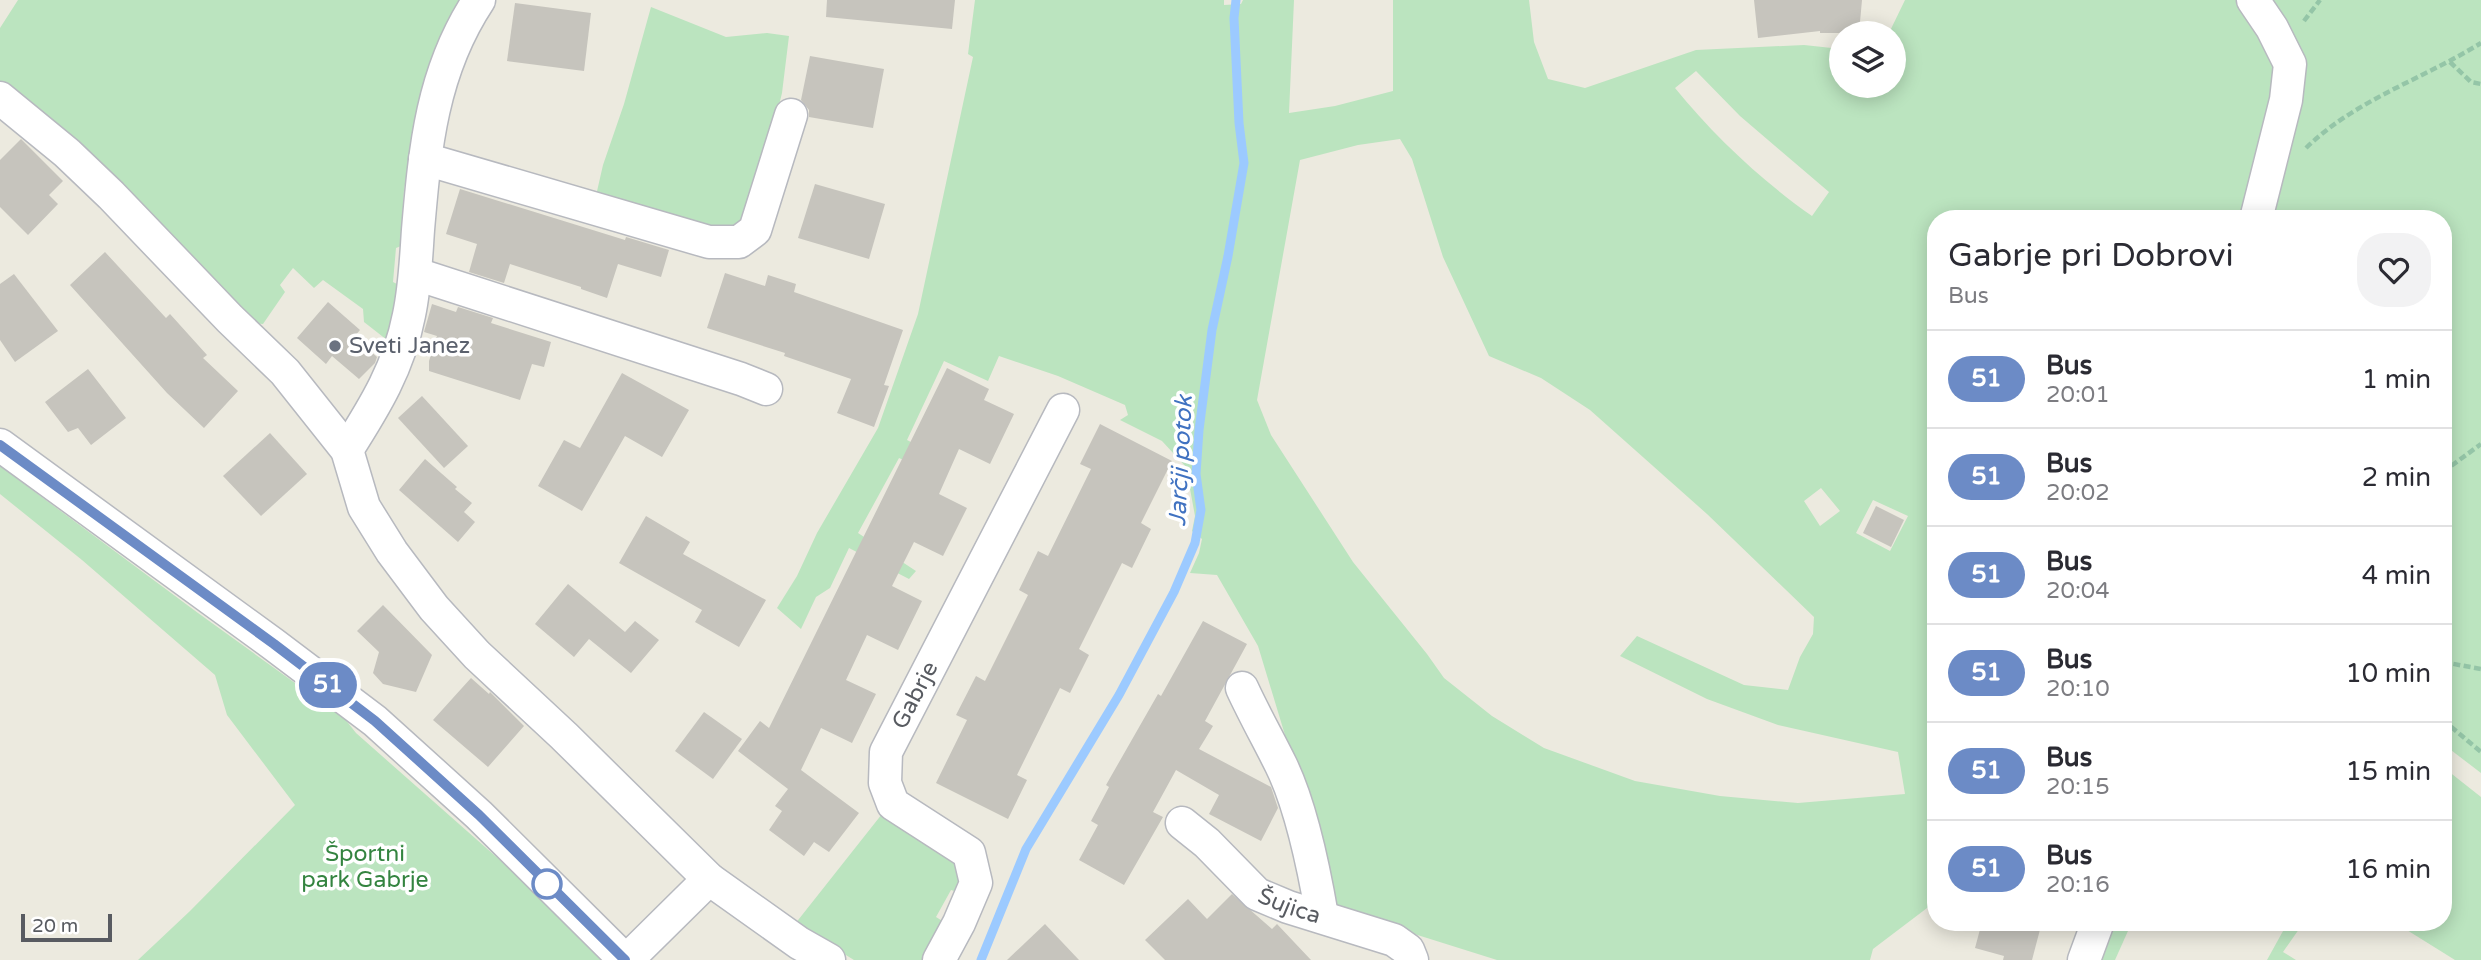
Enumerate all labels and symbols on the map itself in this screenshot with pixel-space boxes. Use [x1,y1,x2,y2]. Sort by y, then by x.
place label: Sveti Janez [349,332,470,360]
marker: Sveti Janez [327,338,343,354]
water label: Jarčji potok [1163,393,1199,527]
street label: Gabrje [886,657,944,734]
line badge: 51 [296,662,360,708]
park label: Športni park Gabrje [301,840,429,894]
unlabelled marker [532,869,562,899]
street label: Šujica [1254,882,1324,930]
scale bar [21,911,112,943]

